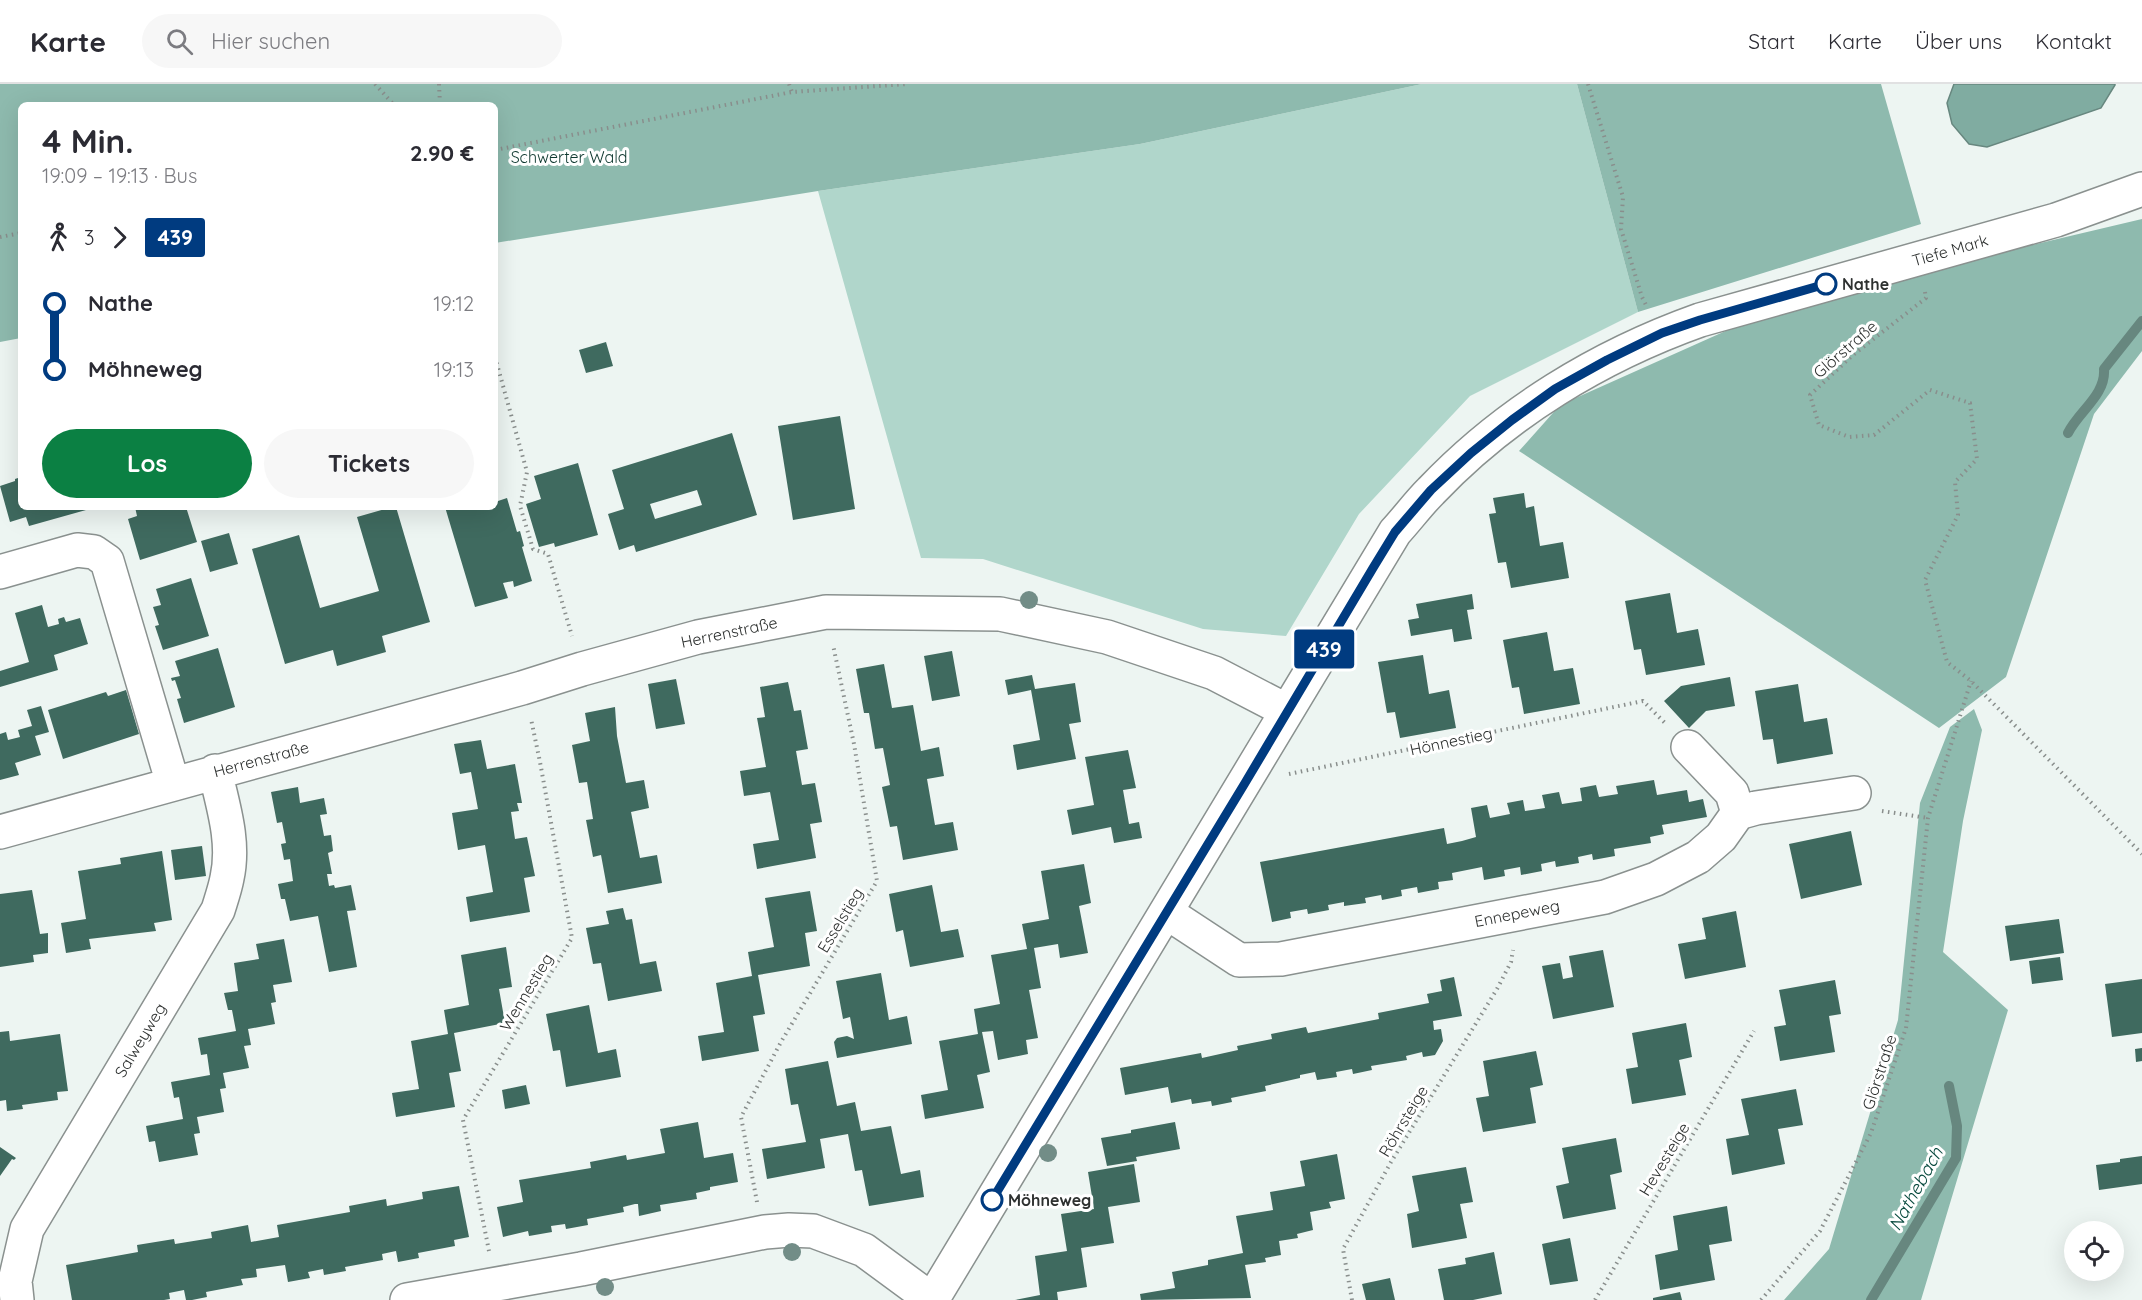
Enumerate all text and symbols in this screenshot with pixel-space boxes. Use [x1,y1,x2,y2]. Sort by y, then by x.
search box [142,14,562,68]
text: Karte [30,24,106,59]
icon: search [163,25,196,58]
text: Hier suchen [211,27,330,55]
text: Start [1748,28,1795,54]
text: Karte [1828,28,1882,54]
text: Über uns [1915,28,2002,54]
text: Kontakt [2035,28,2112,54]
text: 4 Min. [42,120,133,161]
text: 2.90 € [410,139,474,167]
park label: Schwerter Wald [511,147,627,167]
text: 19:09 – 19:13 · Bus [42,163,197,188]
icon: walk [42,221,75,254]
icon: forward [103,221,136,254]
text: 439 [157,224,193,250]
text: 3 [84,225,94,250]
street label: Tiefe Mark [1910,230,1990,270]
marker: Nathe [1815,273,1837,295]
place label: Nathe [1842,274,1889,294]
text: Nathe [88,289,153,317]
text: 19:12 [433,291,474,316]
street label: Glörstraße [1809,316,1881,382]
text: Möhneweg [88,355,203,383]
text: 19:13 [434,357,474,382]
button: Los [42,429,252,498]
button: Tickets [264,429,474,498]
street label: Herrenstraße [679,612,779,652]
line badge: 439 [1290,630,1358,668]
text: 439 [1306,636,1342,662]
street label: Hönnestieg [1408,722,1494,760]
street label: Herrenstraße [211,737,311,781]
street label: Esselstieg [813,884,867,956]
street label: Ennepeweg [1473,895,1561,931]
street label: Wennestieg [495,950,557,1034]
street label: Salweyweg [110,999,170,1081]
street label: Glörstraße [1857,1032,1901,1112]
street label: Röhrsteige [1374,1082,1432,1160]
street label: Hevesteige [1634,1119,1694,1199]
water label: Nathebach [1883,1142,1948,1235]
marker: Möhneweg [981,1189,1003,1211]
place label: Möhneweg [1008,1190,1091,1210]
map controls [2064,1221,2124,1281]
button: locate [2064,1221,2124,1281]

